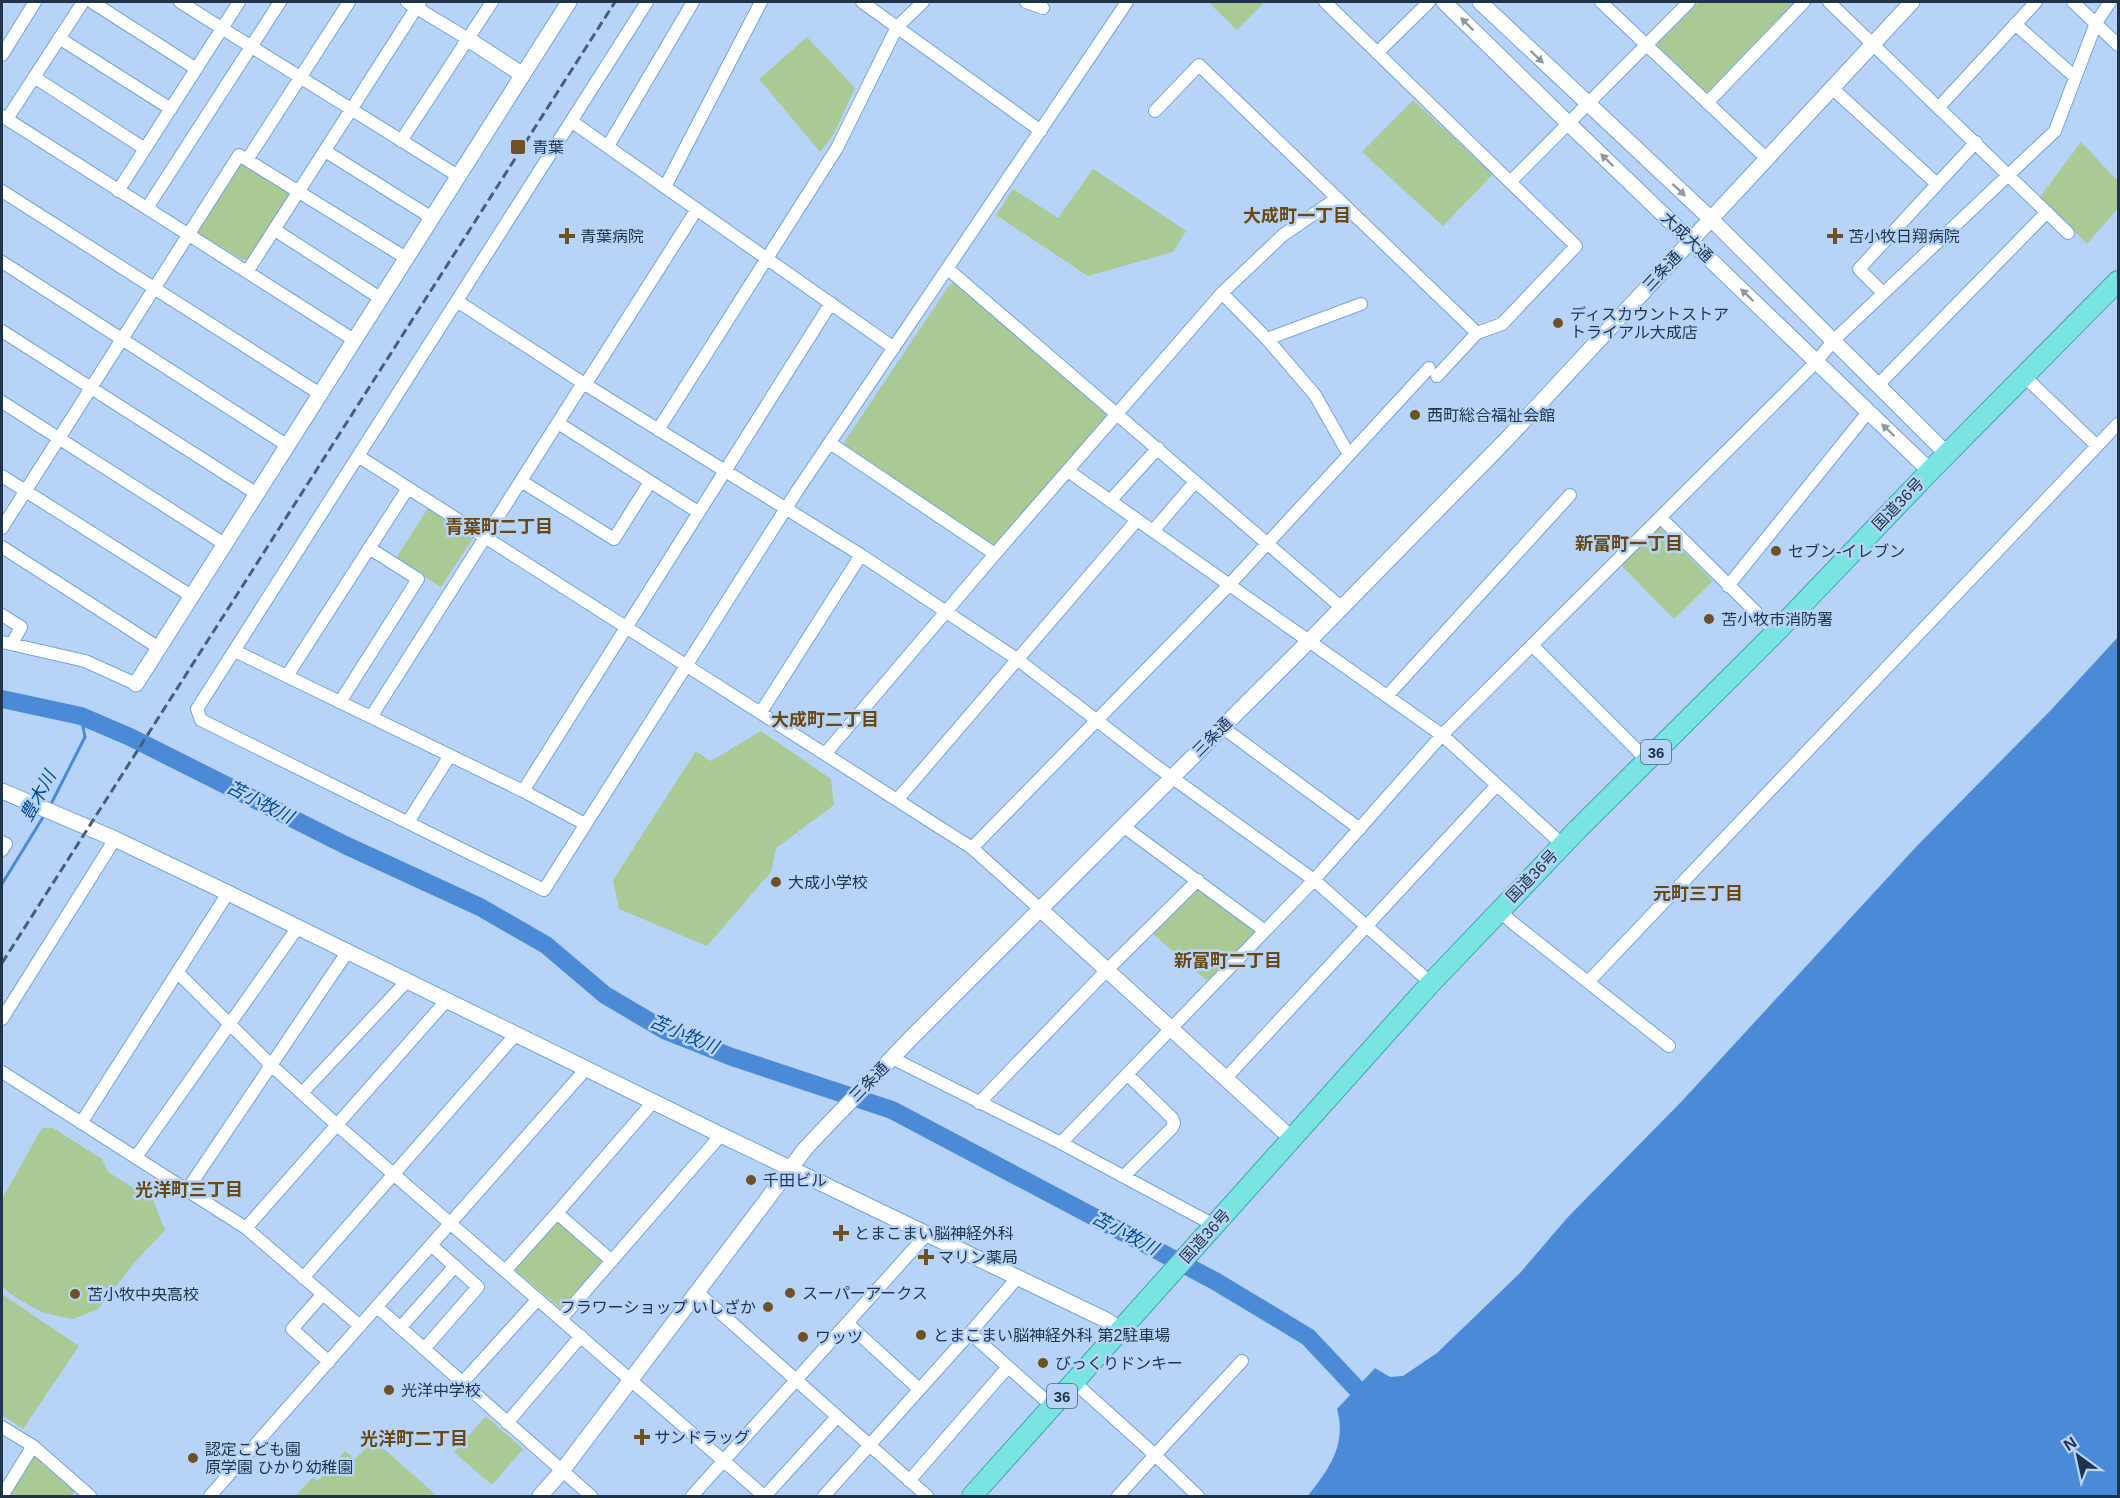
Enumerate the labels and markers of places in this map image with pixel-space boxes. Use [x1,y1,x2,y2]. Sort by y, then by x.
marker: 青葉 [509,138,527,156]
place label: 青葉 [532,139,564,156]
marker: 青葉病院 [558,227,576,245]
marker: 苫小牧日翔病院 [1826,227,1844,245]
place label: 青葉病院 [580,228,644,245]
place label: 苫小牧日翔病院 [1848,228,1960,245]
place label: ディスカウントストア トライアル大成店 [1570,306,1729,341]
marker: ディスカウントストア トライアル大成店 [1551,316,1565,330]
place label: 西町総合福祉会館 [1427,407,1555,424]
marker: 西町総合福祉会館 [1408,408,1422,422]
place label: セブン-イレブン [1788,543,1905,560]
marker: セブン-イレブン [1769,544,1783,558]
place label: 苫小牧市消防署 [1721,611,1833,628]
marker: 苫小牧市消防署 [1702,612,1716,626]
place label: 大成小学校 [788,874,868,891]
marker: 大成小学校 [769,875,783,889]
place label: 千田ビル [763,1172,827,1189]
marker: 千田ビル [744,1173,758,1187]
marker: とまこまい脳神経外科 [832,1224,850,1242]
place label: とまこまい脳神経外科 [854,1225,1014,1242]
place label: マリン薬局 [938,1249,1018,1266]
marker: マリン薬局 [919,1250,933,1264]
place label: スーパーアークス [802,1285,928,1302]
place label: 苫小牧中央高校 [87,1286,199,1303]
marker: スーパーアークス [783,1286,797,1300]
marker: 苫小牧中央高校 [68,1287,82,1301]
place label: フラワーショップ いしざか [560,1299,756,1316]
marker: フラワーショップ いしざか [761,1300,775,1314]
place label: とまこまい脳神経外科 第2駐車場 [933,1327,1170,1344]
marker: とまこまい脳神経外科 第2駐車場 [914,1328,928,1342]
place label: ワッツ [815,1329,863,1346]
marker: ワッツ [796,1330,810,1344]
place label: びっくりドンキー [1055,1355,1183,1372]
marker: びっくりドンキー [1036,1356,1050,1370]
place label: 光洋中学校 [401,1382,481,1399]
marker: 光洋中学校 [382,1383,396,1397]
place label: サンドラッグ [654,1429,750,1446]
marker: サンドラッグ [635,1430,649,1444]
place label: 認定こども園 原学園 ひかり幼稚園 [205,1441,353,1476]
marker: 認定こども園 原学園 ひかり幼稚園 [186,1451,200,1465]

